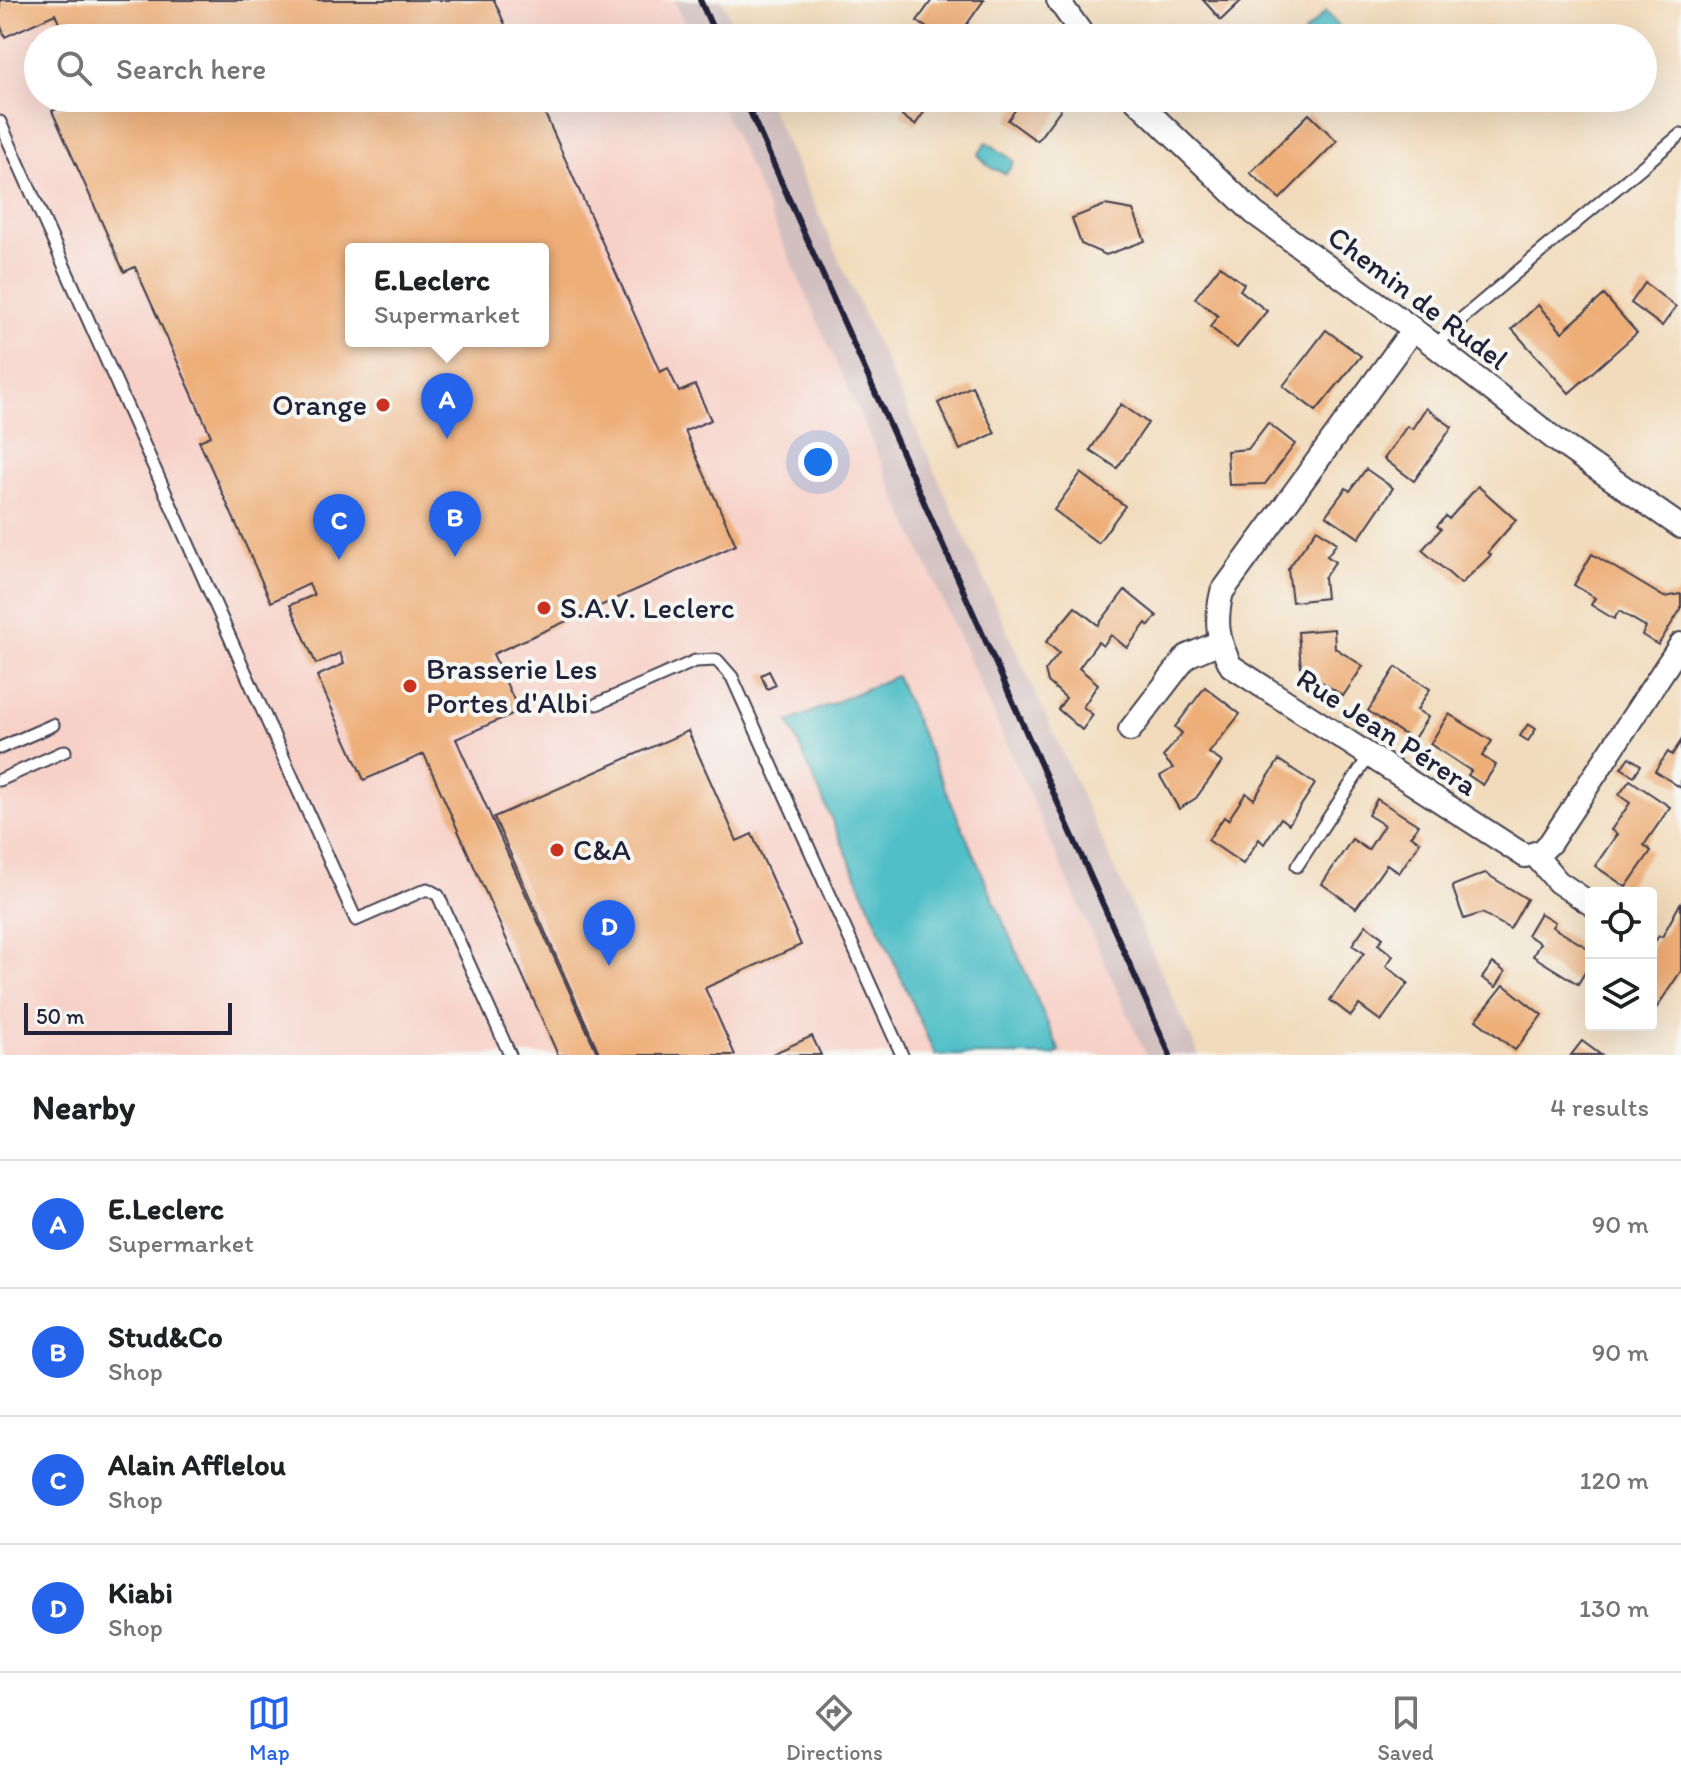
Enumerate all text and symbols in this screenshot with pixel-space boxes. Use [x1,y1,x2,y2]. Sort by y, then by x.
search box [24,24,1657,112]
icon: search [52,46,96,90]
text: Search here [116,50,266,87]
street label: Chemin de Rudel [1321,218,1516,378]
popup [345,243,549,347]
text: E.Leclerc [374,261,490,298]
text: Supermarket [374,298,520,330]
pin: A [421,373,473,439]
place label: Orange [272,386,367,423]
marker: Orange [374,396,392,414]
your location [798,442,838,482]
pin: B [429,491,481,557]
pin: C [313,494,365,560]
place label: S.A.V. Leclerc [560,589,735,626]
marker: S.A.V. Leclerc [535,599,553,617]
place label: Brasserie Les Portes d'Albi [426,650,597,721]
street label: Rue Jean Pérera [1290,659,1485,804]
marker: Brasserie Les Portes d'Albi [401,677,419,695]
place label: C&A [573,831,631,868]
marker: C&A [548,841,566,859]
map controls [1585,887,1657,1031]
button: locate [1585,887,1657,959]
pin: D [583,900,635,966]
button: layers [1585,959,1657,1031]
scale bar [24,999,232,1035]
text: 50 m [36,1003,85,1030]
text: Nearby [32,1087,135,1128]
text: 4 results [1550,1091,1649,1123]
text: E.Leclerc [108,1190,224,1227]
text: A [50,1208,66,1240]
text: 90 m [1592,1208,1649,1240]
text: Supermarket [108,1227,254,1259]
text: Stud&Co [108,1318,223,1355]
text: B [50,1336,66,1368]
text: 90 m [1592,1336,1649,1368]
text: Shop [108,1355,163,1387]
text: Alain Afflelou [108,1446,286,1483]
text: C [50,1464,66,1496]
text: 120 m [1580,1464,1649,1496]
text: Shop [108,1483,163,1515]
text: Kiabi [108,1574,173,1611]
text: D [49,1592,67,1624]
text: 130 m [1579,1592,1649,1624]
text: Shop [108,1611,163,1643]
tab: Map [247,1691,291,1766]
tab: Directions [786,1691,883,1766]
tab: Saved [1377,1691,1434,1766]

